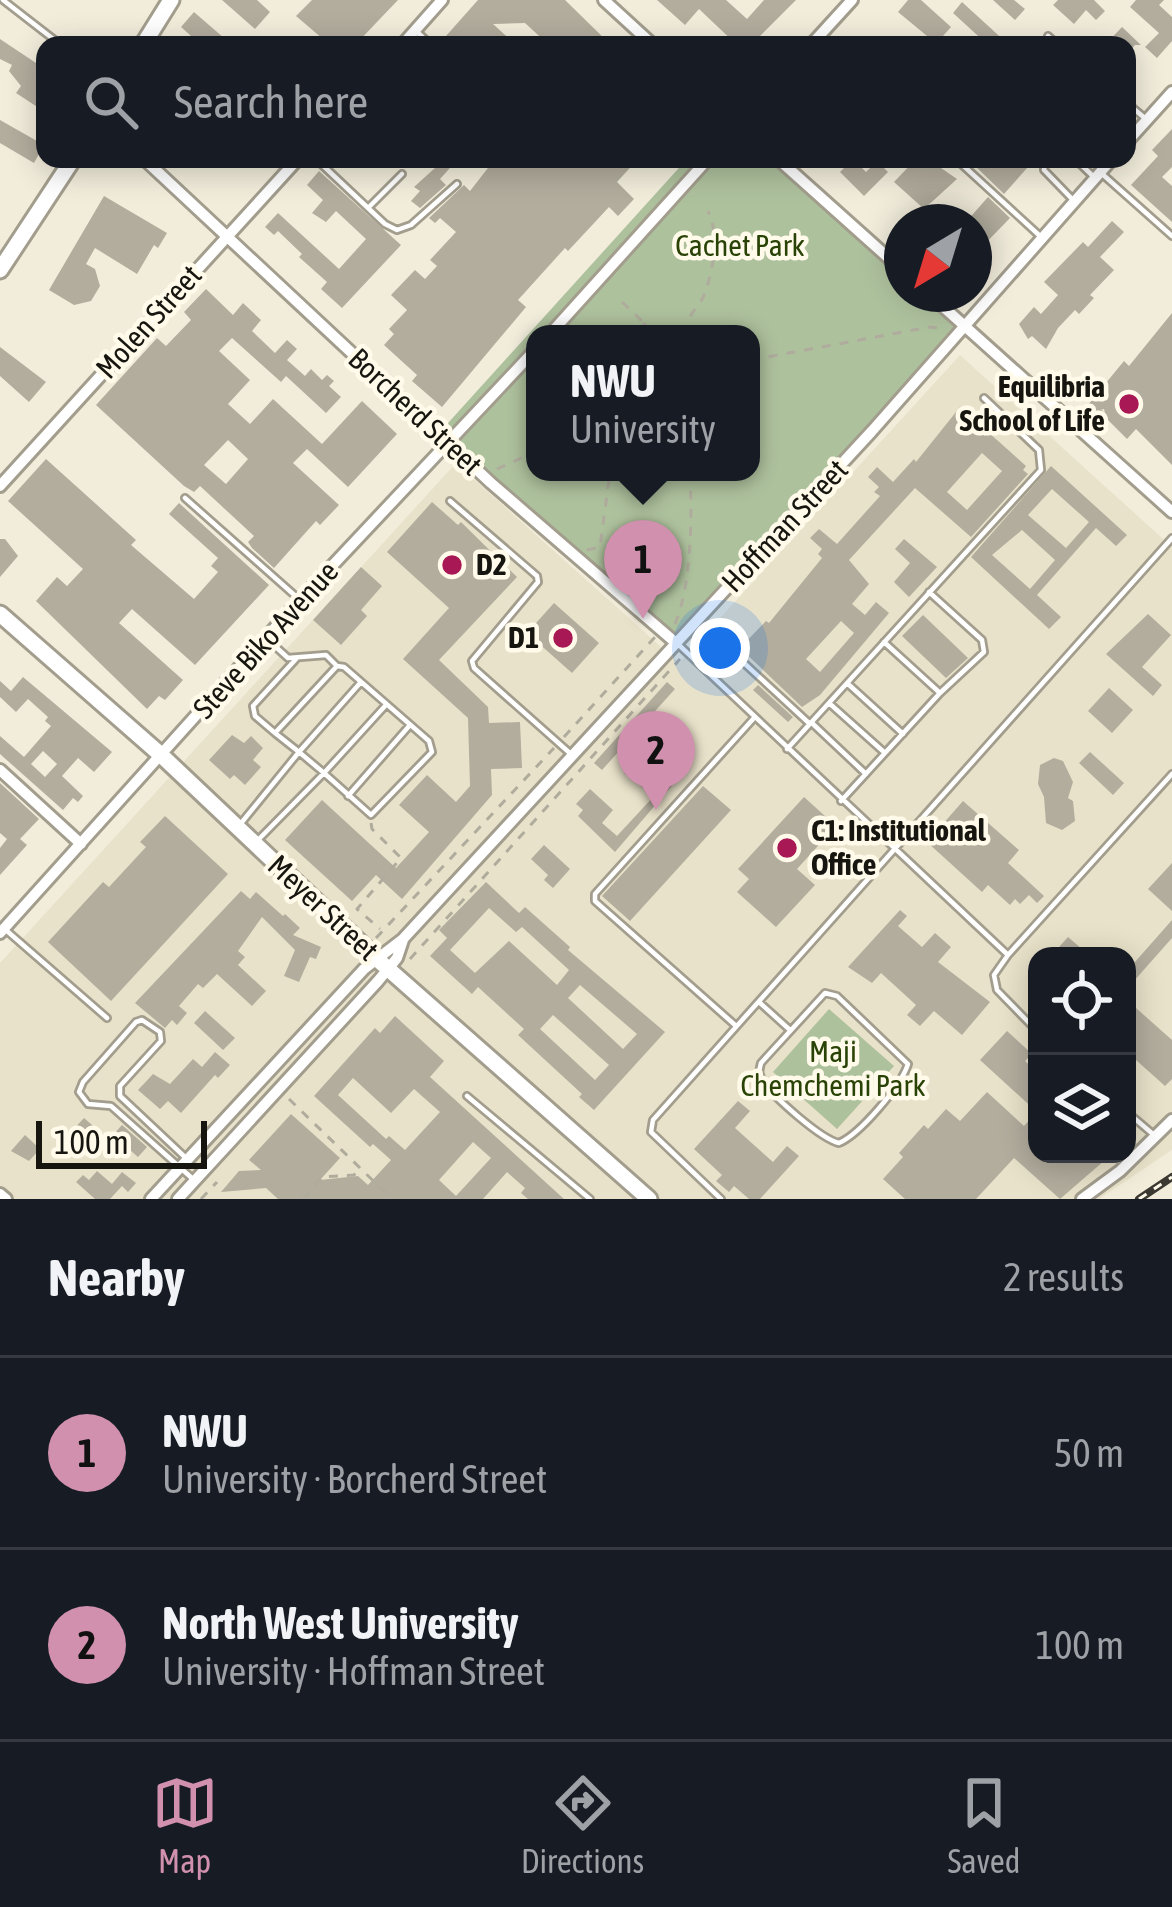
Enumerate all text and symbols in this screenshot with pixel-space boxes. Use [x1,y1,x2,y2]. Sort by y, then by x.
search box [36,36,1136,168]
icon: search [78,69,144,135]
text: Search here [174,76,368,128]
north arrow [884,204,992,312]
park label: Cachet Park [675,228,805,262]
street label: Molen Street [89,258,208,385]
popup [526,325,760,481]
street label: Borcherd Street [342,341,489,481]
text: NWU [570,355,656,407]
place label: Equilibria School of Life [960,369,1105,437]
marker: Equilibria School of Life [1116,391,1142,417]
text: University [570,407,716,451]
street label: Hoffman Street [715,452,854,598]
pin: 1 [604,520,682,619]
place label: D2 [476,547,507,581]
marker: D2 [439,552,465,578]
street label: Steve Biko Avenue [186,554,344,725]
your location [690,618,750,678]
place label: D1 [508,620,539,654]
marker: D1 [550,625,576,651]
pin: 2 [617,711,695,810]
place label: C1: Institutional Office [811,813,987,881]
marker: C1: Institutional Office [774,835,800,861]
street label: Meyer Street [262,848,386,967]
map controls [1028,947,1136,1163]
button: locate [1028,947,1136,1055]
park label: Maji Chemchemi Park [740,1034,926,1102]
button: layers [1028,1055,1136,1163]
scale bar [36,1115,207,1168]
text: 100 m [54,1123,129,1161]
text: Nearby [48,1248,185,1307]
text: 2 results [1003,1255,1124,1299]
text: NWU [162,1405,248,1457]
text: 1 [78,1431,96,1475]
text: 50 m [1054,1431,1124,1475]
text: University · Borcherd Street [162,1457,547,1501]
text: North West University [162,1597,518,1649]
text: 2 [78,1623,96,1667]
text: 100 m [1036,1623,1124,1667]
text: University · Hoffman Street [162,1649,545,1693]
tab: Map [152,1770,218,1880]
tab: Directions [521,1770,644,1880]
tab: Saved [947,1770,1020,1880]

